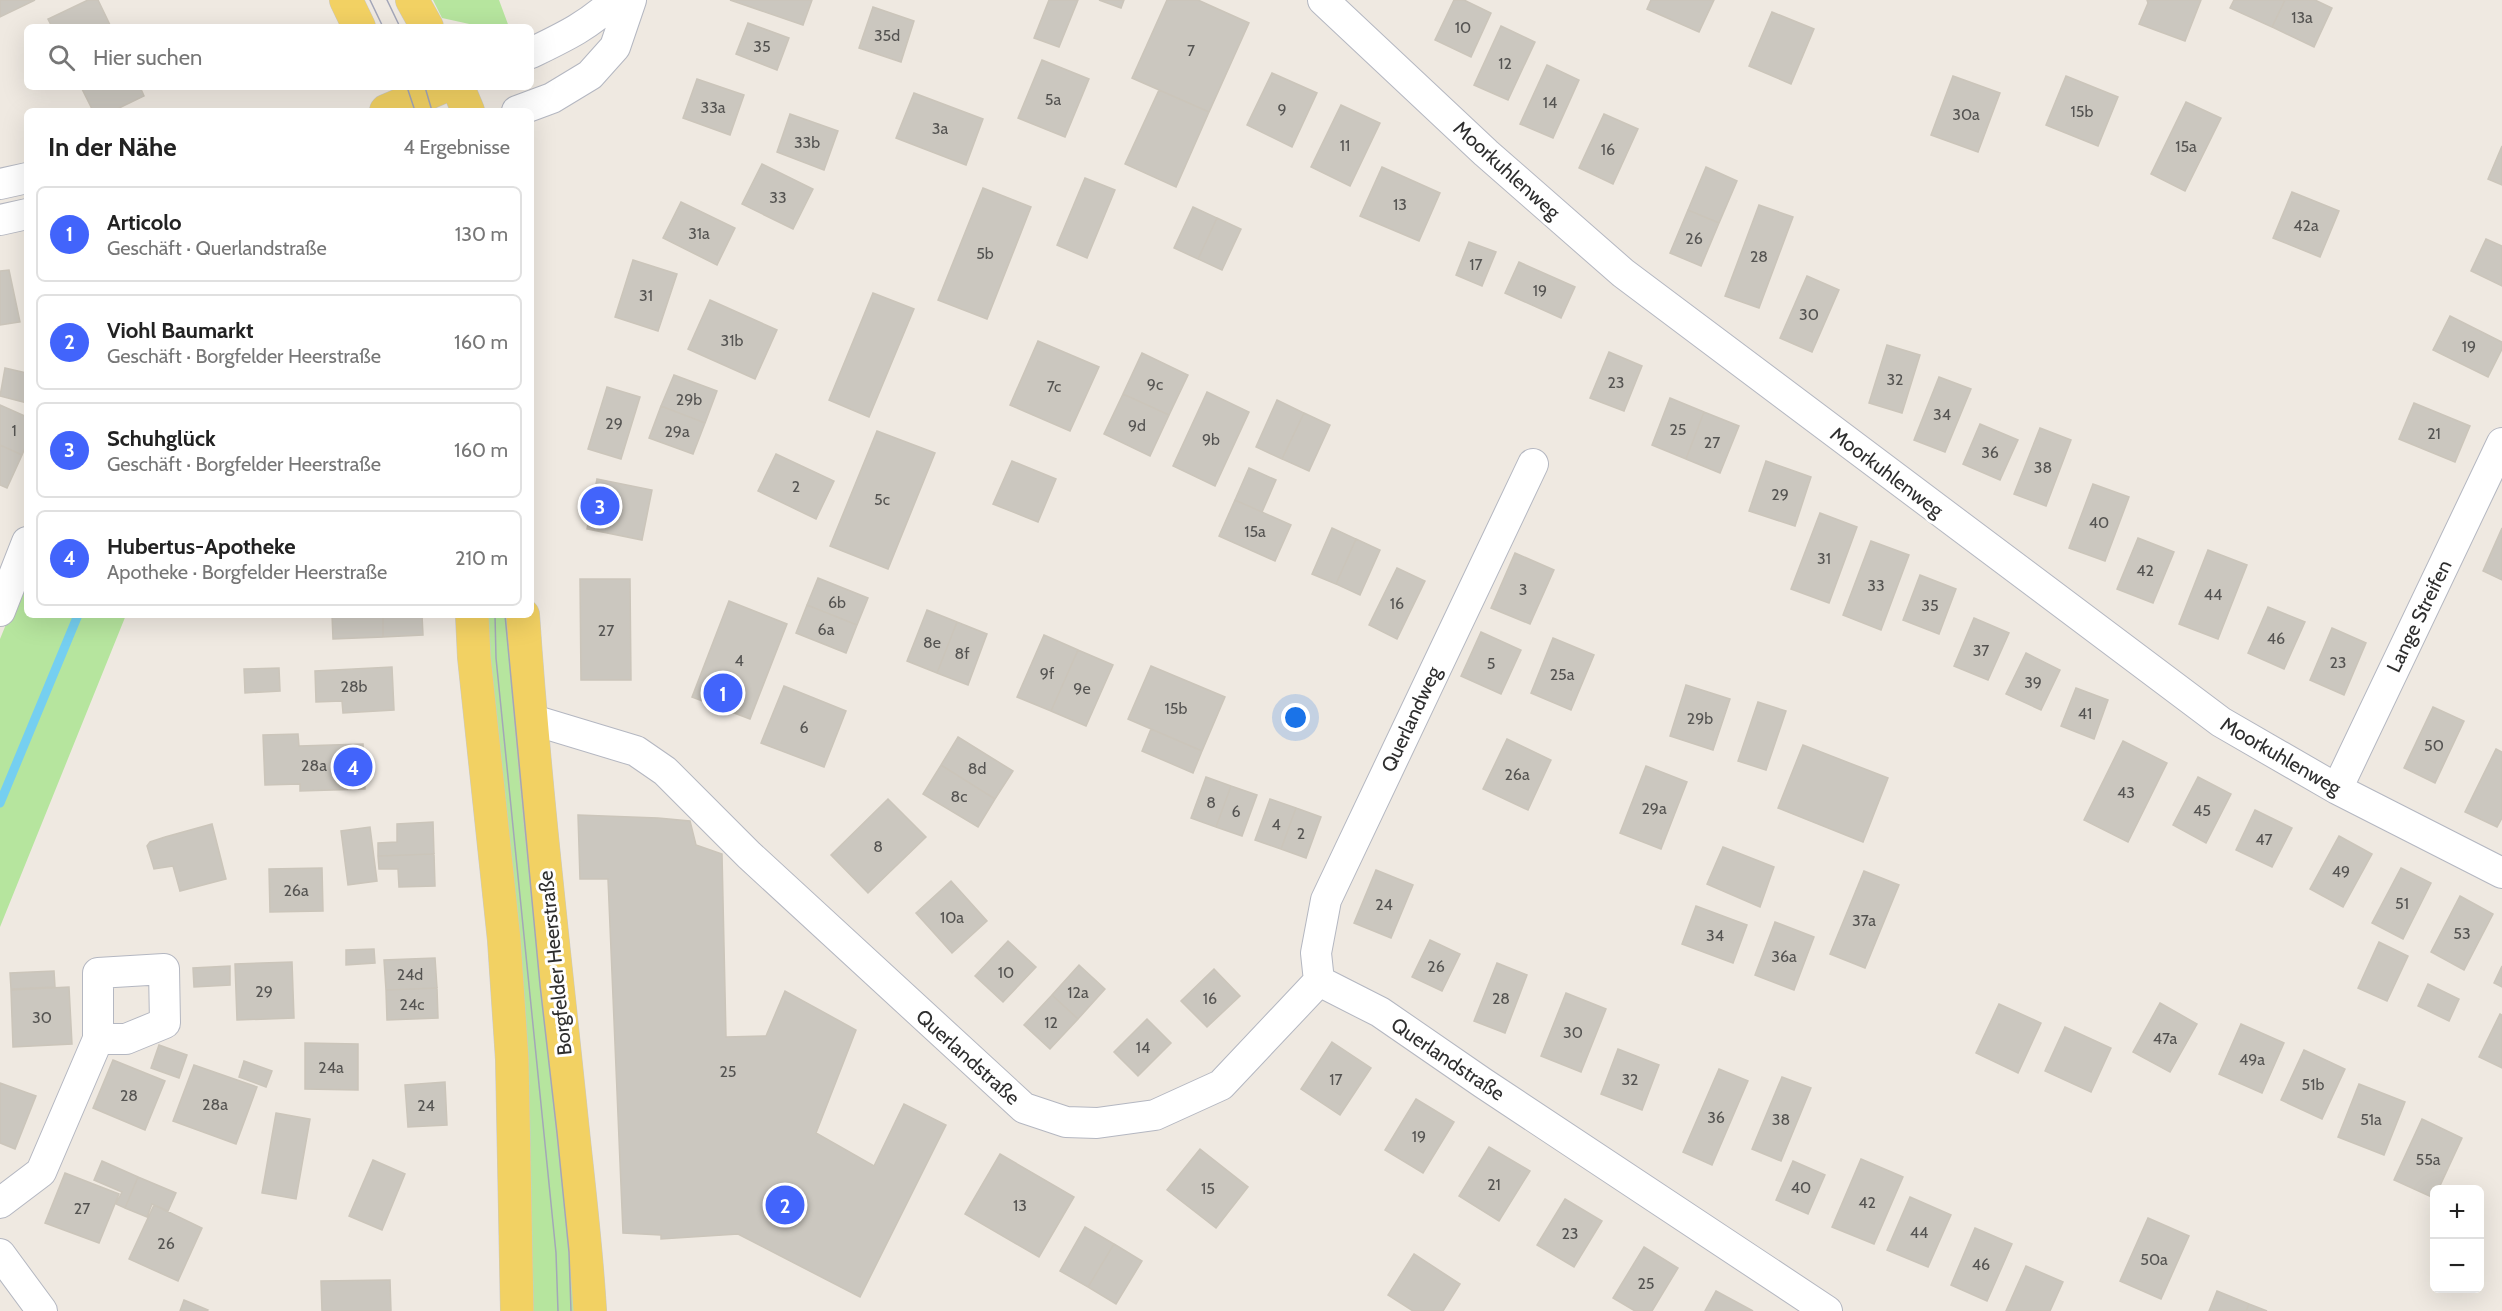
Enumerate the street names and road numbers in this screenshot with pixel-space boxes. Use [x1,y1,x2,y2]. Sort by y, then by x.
street label: Moorkuhlenweg [1449,116,1566,225]
street label: Moorkuhlenweg [1826,422,1949,523]
street label: Lange Streifen [2381,556,2457,676]
street label: Querlandweg [1376,662,1446,776]
street label: Moorkuhlenweg [2217,712,2346,801]
street label: Borgfelder Heerstraße [533,869,577,1057]
street label: Querlandstraße [911,1004,1025,1110]
street label: Querlandstraße [1387,1012,1509,1106]

